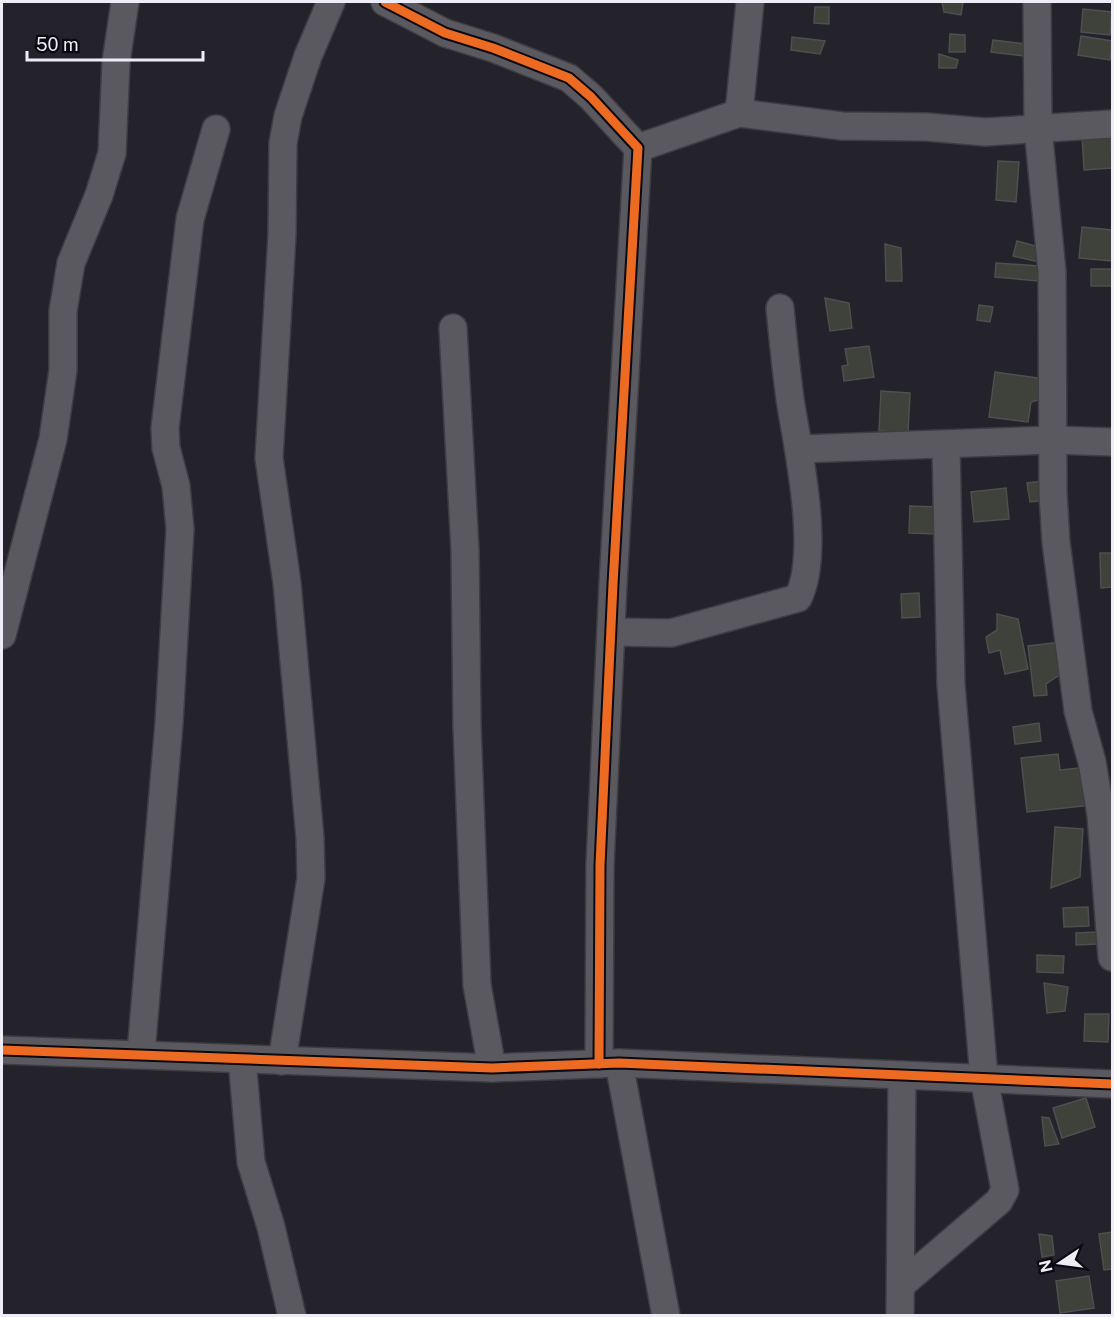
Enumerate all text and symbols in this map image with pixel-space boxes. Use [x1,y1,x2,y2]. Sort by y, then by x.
scale bar [27,24,202,62]
text: 50 m [36,34,79,55]
north arrow [1030,1233,1090,1293]
text: N [1035,1258,1057,1274]

